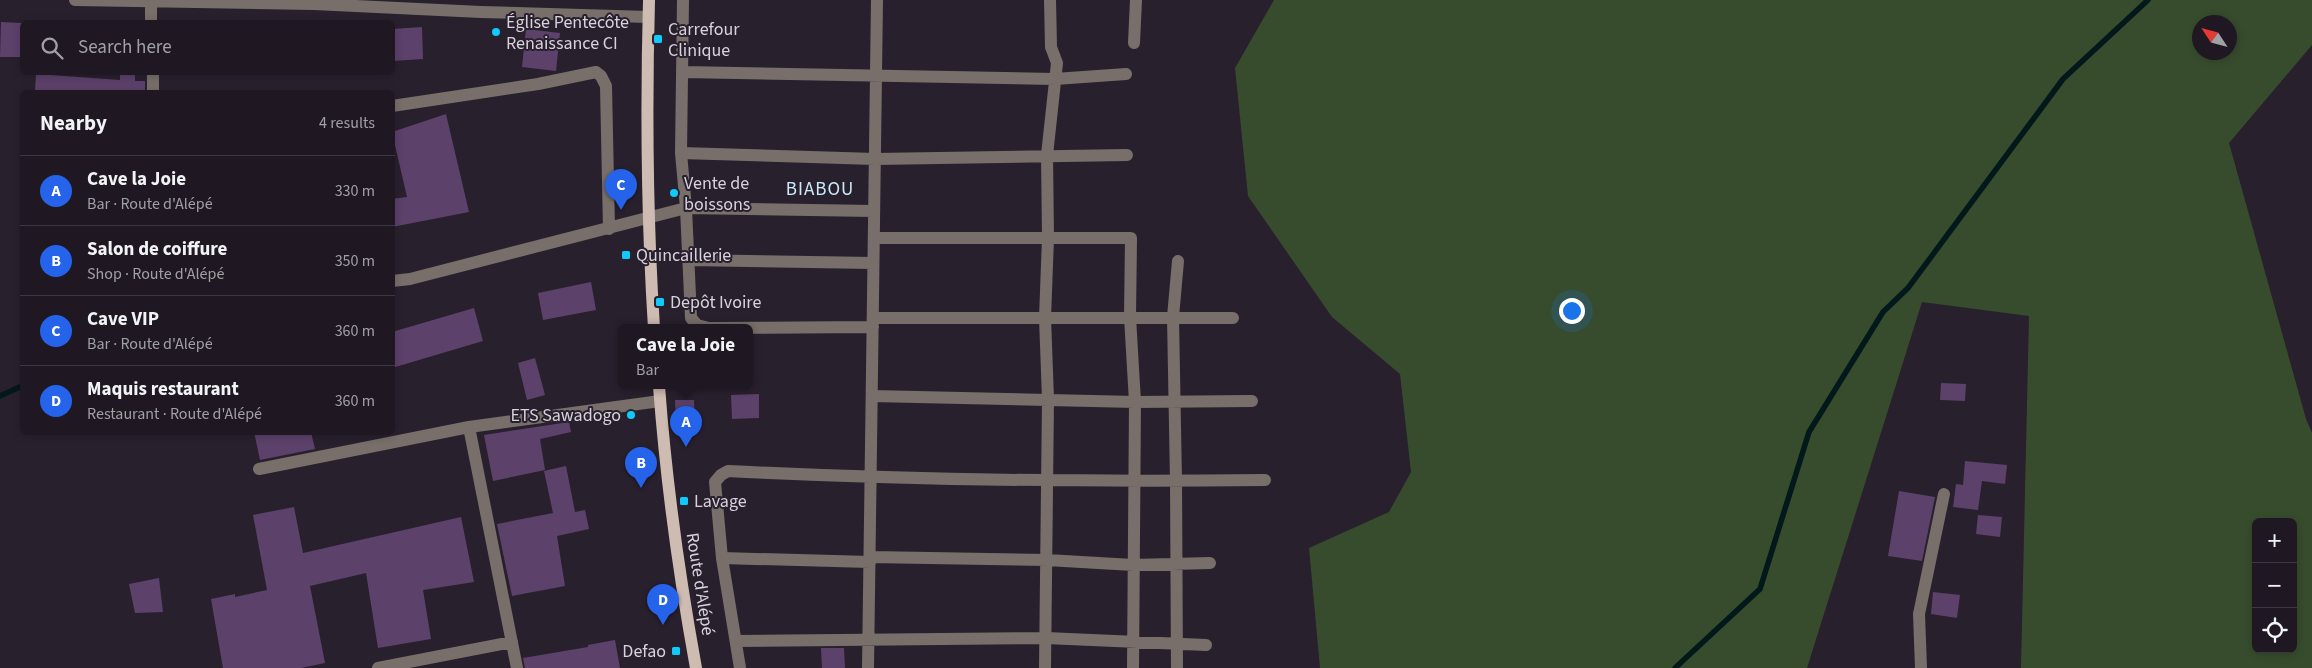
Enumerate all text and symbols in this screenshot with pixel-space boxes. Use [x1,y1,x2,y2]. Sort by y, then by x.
place label: Église Pentecôte Renaissance CI [506,10,629,56]
north arrow [2192,15,2237,60]
place label: Carrefour Clinique [668,17,740,63]
search box [20,20,395,75]
marker: Église Pentecôte Renaissance CI [490,26,502,38]
marker: Carrefour Clinique [652,33,664,45]
icon: search [38,34,66,62]
text: Search here [78,34,172,61]
text: Nearby [40,108,107,138]
text: 4 results [319,112,375,134]
text: Cave la Joie [87,166,186,193]
pin: C [605,169,637,210]
place label: Vente de boissons [684,171,750,217]
district label: BIABOU [786,176,854,203]
text: A [51,180,61,202]
text: 330 m [335,180,375,202]
marker: Vente de boissons [668,187,680,199]
text: Bar · Route d'Alépé [87,193,213,215]
text: Salon de coiffure [87,236,227,263]
place label: Quincaillerie [636,243,731,268]
marker: Quincaillerie [620,249,632,261]
text: B [51,250,61,272]
text: 350 m [335,250,375,272]
text: Shop · Route d'Alépé [87,263,224,285]
place label: Depôt Ivoire [670,290,761,315]
marker: Depôt Ivoire [654,296,666,308]
your location [1559,298,1585,324]
text: Cave VIP [87,306,159,333]
text: C [51,320,61,342]
text: 360 m [335,320,375,342]
popup [618,324,753,389]
text: Cave la Joie [636,332,735,359]
text: Bar · Route d'Alépé [87,333,213,355]
text: Bar [636,359,659,381]
text: Maquis restaurant [87,376,239,403]
text: D [51,390,61,412]
text: 360 m [335,390,375,412]
text: Restaurant · Route d'Alépé [87,403,262,425]
place label: ETS Sawadogo [511,403,621,428]
pin: A [670,406,702,447]
marker: ETS Sawadogo [625,409,637,421]
pin: B [625,447,657,488]
place label: Lavage [694,489,747,514]
marker: Lavage [678,495,690,507]
map controls [2252,518,2297,653]
button: + [2252,518,2297,563]
street label: Route d'Alépé [680,531,720,637]
button: − [2252,563,2297,608]
pin: D [647,584,679,625]
button: locate [2252,608,2297,653]
place label: Defao [622,639,666,664]
marker: Defao [670,645,682,657]

